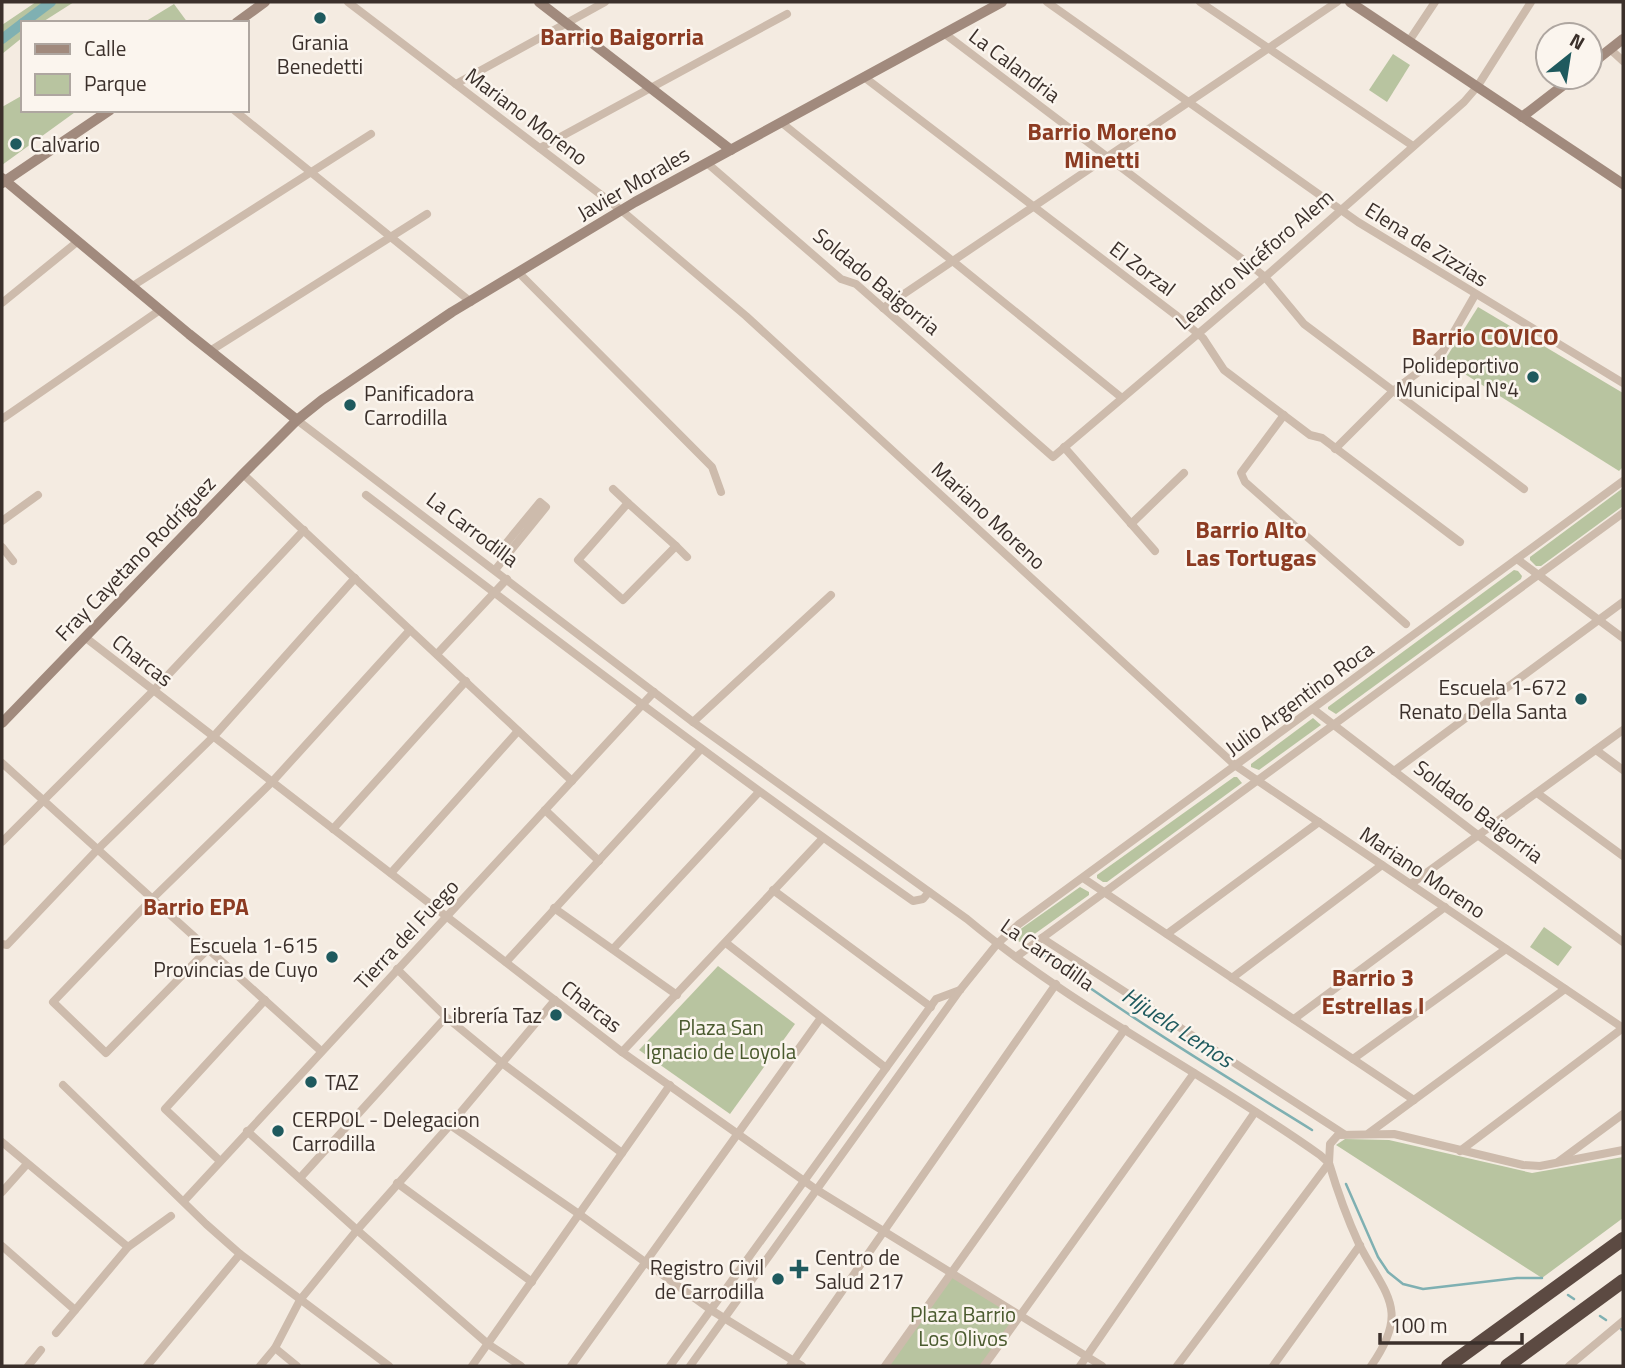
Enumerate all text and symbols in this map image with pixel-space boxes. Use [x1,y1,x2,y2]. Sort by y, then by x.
marker: Grania Benedetti [312,10,328,26]
district label: Barrio Baigorria [540,18,704,54]
street label: La Calandria [963,20,1068,110]
legend [21,21,248,112]
north arrow [1534,21,1604,91]
text: N [1565,25,1591,57]
place label: Grania Benedetti [277,26,363,82]
text: Calle [84,32,126,64]
street label: Mariano Moreno [459,59,595,173]
text: Parque [84,67,147,99]
district label: Barrio Moreno Minetti [1027,113,1177,177]
place label: Calvario [30,128,100,160]
marker: Calvario [8,136,24,152]
street label: Javier Morales [571,138,695,228]
street label: Leandro Nicéforo Alem [1168,181,1340,337]
street label: Elena de Zizzias [1359,193,1495,295]
street label: Soldado Baigorria [807,220,948,343]
street label: El Zorzal [1103,233,1183,303]
district label: Barrio COVICO [1411,318,1559,354]
place label: Polideportivo Municipal Nº4 [1396,349,1519,405]
marker: Polideportivo Municipal Nº4 [1525,369,1541,385]
place label: Panificadora Carrodilla [364,377,474,433]
marker: Panificadora Carrodilla [342,397,358,413]
street label: Mariano Moreno [925,453,1053,577]
street label: Fray Cayetano Rodríguez [47,468,223,648]
street label: La Carrodilla [420,484,526,575]
district label: Barrio Alto Las Tortugas [1185,511,1317,575]
street label: Charcas [106,626,180,694]
street label: Julio Argentino Roca [1218,633,1380,763]
place label: Escuela 1-672 Renato Della Santa [1399,671,1567,727]
marker: Escuela 1-672 Renato Della Santa [1573,691,1589,707]
street label: Soldado Baigorria [1407,751,1551,871]
street label: Mariano Moreno [1353,818,1493,926]
street label: Tierra del Fuego [346,871,466,997]
district label: Barrio EPA [143,889,249,924]
street label: La Carrodilla [994,910,1102,998]
place label: Escuela 1-615 Provincias de Cuyo [153,929,318,985]
marker: Escuela 1-615 Provincias de Cuyo [324,949,340,965]
district label: Barrio 3 Estrellas I [1321,959,1425,1023]
street label: Charcas [555,972,629,1040]
water label: Hijuela Lemos [1115,978,1242,1077]
place label: Librería Taz [442,999,542,1031]
marker: Librería Taz [548,1007,564,1023]
park label: Plaza San Ignacio de Loyola [646,1011,797,1067]
place label: TAZ [325,1066,359,1098]
marker: TAZ [303,1074,319,1090]
place label: CERPOL - Delegacion Carrodilla [292,1103,480,1159]
marker: CERPOL - Delegacion Carrodilla [270,1123,286,1139]
place label: Centro de Salud 217 [815,1241,904,1297]
place label: Registro Civil de Carrodilla [650,1251,764,1307]
marker: Centro de Salud 217 [789,1259,809,1279]
marker: Registro Civil de Carrodilla [770,1271,786,1287]
park label: Plaza Barrio Los Olivos [910,1298,1016,1354]
scale bar [1380,1302,1522,1346]
text: 100 m [1390,1309,1447,1341]

